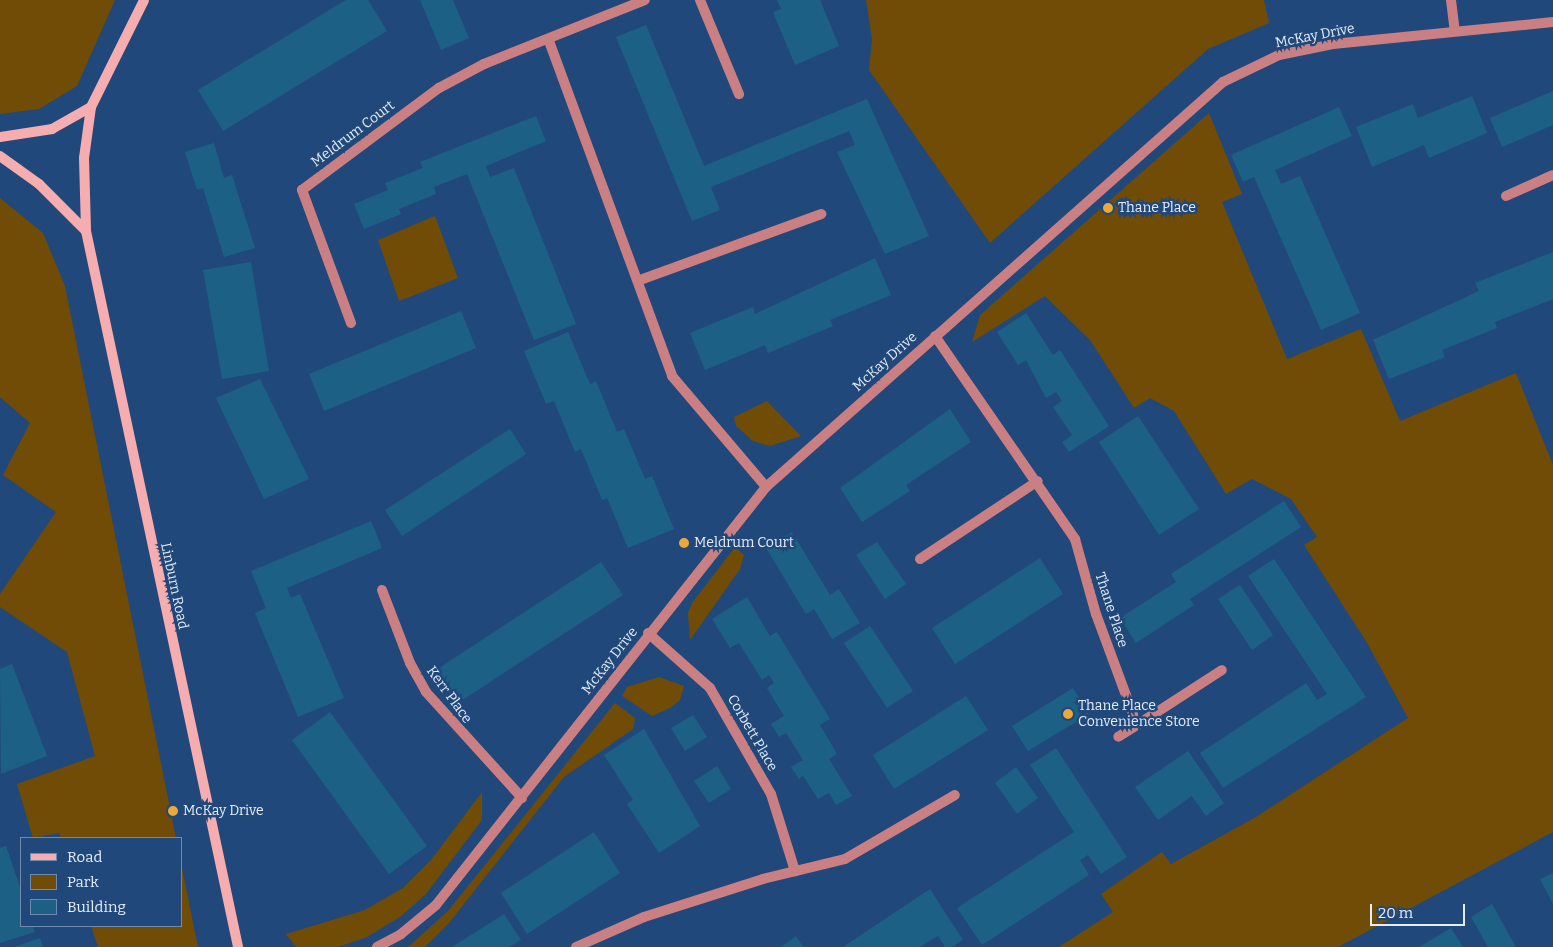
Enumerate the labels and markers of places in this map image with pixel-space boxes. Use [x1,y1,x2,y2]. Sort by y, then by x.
place label: Thane Place [1118,200,1196,216]
marker: Thane Place [1102,202,1114,214]
place label: Meldrum Court [694,535,794,551]
marker: Meldrum Court [678,537,690,549]
place label: Thane Place Convenience Store [1078,698,1200,730]
marker: Thane Place Convenience Store [1062,708,1074,720]
place label: McKay Drive [183,803,264,819]
marker: McKay Drive [167,805,179,817]

